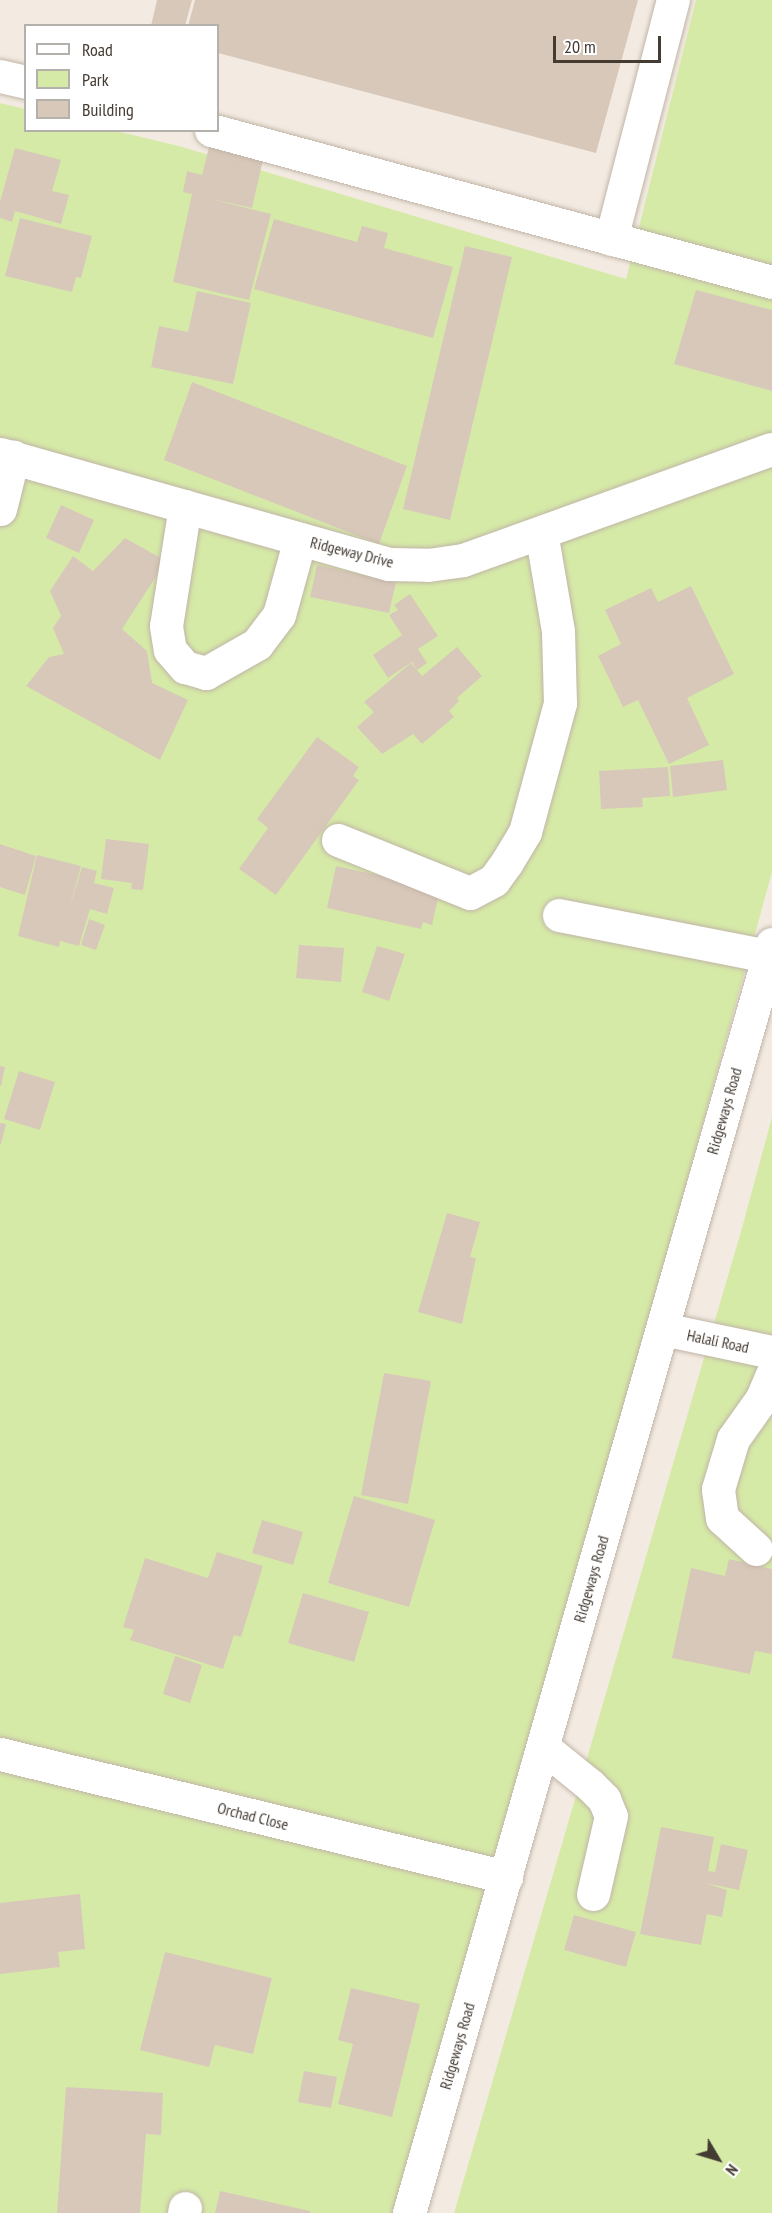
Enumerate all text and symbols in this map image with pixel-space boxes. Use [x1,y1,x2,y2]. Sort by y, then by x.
legend [24,24,219,132]
scale bar [556,24,664,62]
text: 20 m [564,35,596,58]
text: Road [82,38,113,61]
text: Park [82,68,109,91]
text: Building [82,98,134,121]
street label: Ridgeway Drive [308,532,396,572]
street label: Ridgeways Road [702,1065,746,1157]
street label: Halali Road [685,1325,751,1357]
street label: Ridgeways Road [569,1533,613,1625]
street label: Orchad Close [215,1798,291,1834]
street label: Ridgeways Road [435,2000,479,2092]
north arrow [688,2129,748,2189]
text: N [722,2161,743,2180]

